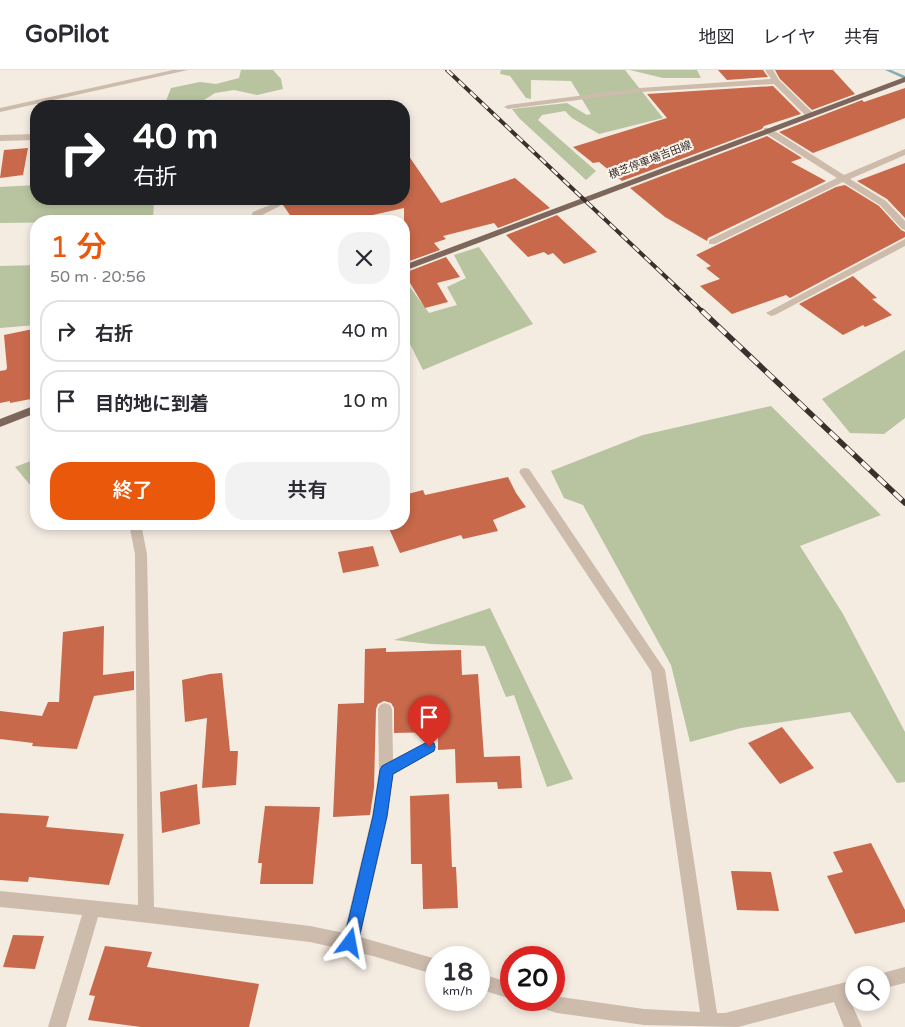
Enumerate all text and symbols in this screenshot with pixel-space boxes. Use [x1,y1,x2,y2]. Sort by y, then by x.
text: GoPilot [25,20,109,49]
text: 地図 [699,26,735,48]
text: レイヤ [763,26,816,48]
text: 共有 [844,26,880,48]
text: 40 m [133,116,218,158]
icon: right [50,120,115,185]
street label: 横芝停車場吉田線 [607,138,693,182]
text: 右折 [133,164,177,190]
text: 1 分 [50,229,107,266]
button: close [338,232,390,284]
text: 50 m · 20:56 [50,267,146,287]
icon: right [52,317,80,345]
text: 40 m [342,320,388,342]
text: 右折 [95,323,133,345]
icon: arrive [52,387,80,415]
text: 10 m [342,390,388,412]
text: 目的地に到着 [95,393,209,415]
button: 終了 [50,462,215,520]
button: 共有 [225,462,390,520]
pin [408,696,450,747]
icon: arrive [415,703,443,731]
position arrow [323,916,375,968]
speed limit sign: 20 [500,946,565,1011]
text: 18 [442,957,473,987]
map controls [845,966,890,1011]
button: search [845,966,890,1011]
text: km/h [442,984,473,998]

